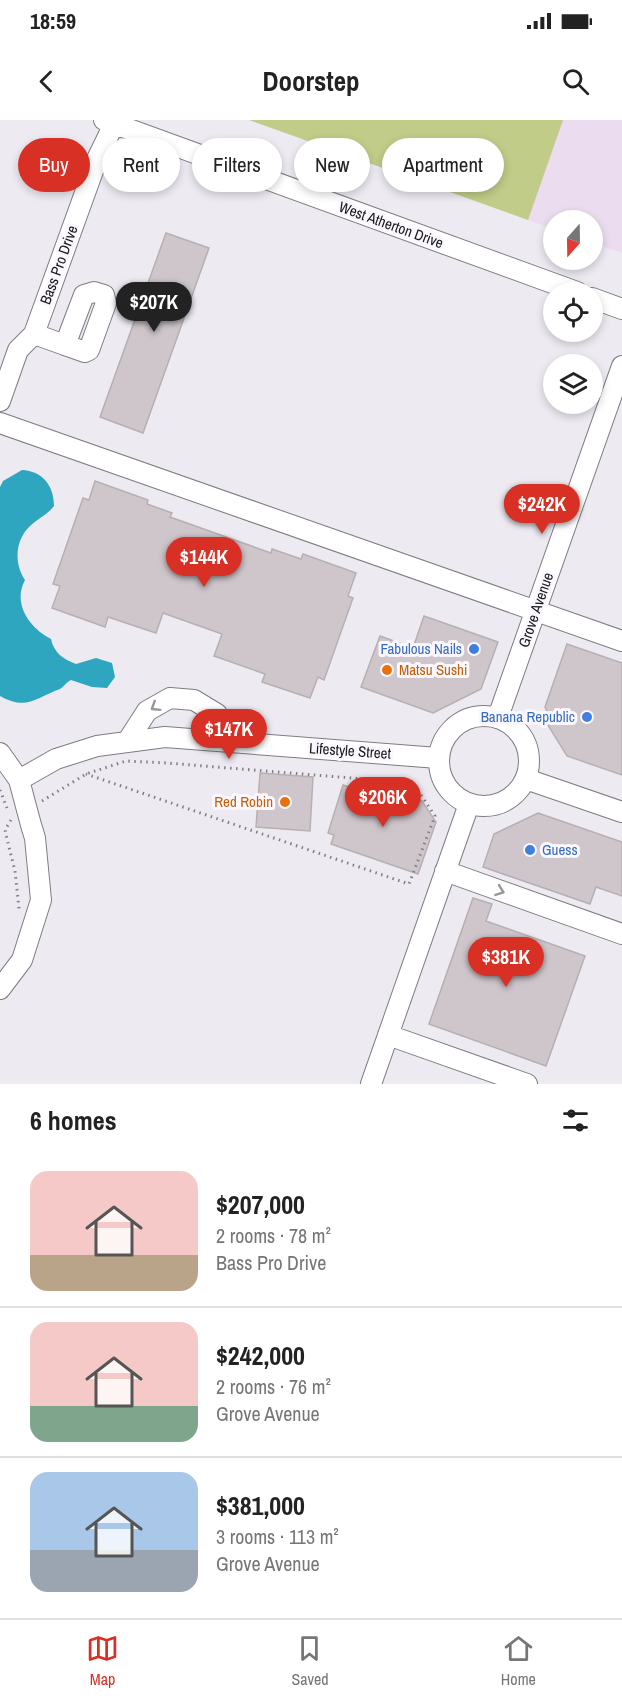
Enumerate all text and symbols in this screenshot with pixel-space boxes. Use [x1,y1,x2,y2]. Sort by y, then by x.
text: 18:59 [30,6,76,36]
text: Doorstep [262,63,360,99]
icon: back [30,65,63,98]
icon: search [559,65,592,98]
chip: Buy [18,138,90,192]
chip: Rent [102,138,180,192]
chip: Filters [192,138,282,192]
chip: New [294,138,370,192]
chip: Apartment [382,138,504,192]
street label: West Atherton Drive [336,196,447,253]
north arrow [543,210,603,270]
map controls [543,210,603,414]
street label: Bass Pro Drive [35,222,83,307]
pin: $207K [112,282,196,333]
button: locate [543,282,603,342]
text: $207K [130,288,178,315]
button: layers [543,354,603,414]
pin: $242K [500,484,584,535]
text: $242K [518,490,566,517]
pin: $144K [162,537,246,588]
text: $144K [180,543,228,570]
street label: Grove Avenue [513,570,558,650]
place label: Fabulous Nails [381,638,462,659]
marker: Fabulous Nails [467,642,481,656]
place label: Matsu Sushi [399,659,467,680]
marker: Matsu Sushi [380,663,394,677]
one-way arrow [151,700,161,712]
place label: Banana Republic [481,706,575,727]
pin: $147K [187,709,271,760]
marker: Banana Republic [580,710,594,724]
text: $147K [205,715,253,742]
street label: Lifestyle Street [308,737,392,764]
pin: $206K [341,777,425,828]
text: $206K [359,783,407,810]
place label: Red Robin [214,791,273,812]
marker: Red Robin [278,795,292,809]
place label: Guess [542,839,578,860]
marker: Guess [523,843,537,857]
one-way arrow [494,884,505,897]
pin: $381K [464,937,548,988]
text: $381K [482,943,530,970]
text: 6 homes [30,1103,117,1138]
icon: filters [559,1104,592,1137]
text: $207,000 [216,1187,305,1222]
icon: home [78,1195,150,1267]
text: 2 rooms · 78 m² [216,1222,331,1249]
text: Bass Pro Drive [216,1249,326,1276]
text: $242,000 [216,1338,305,1373]
icon: home [78,1346,150,1418]
text: 2 rooms · 76 m² [216,1373,331,1400]
text: Grove Avenue [216,1400,320,1427]
text: $381,000 [216,1488,305,1523]
icon: home [78,1496,150,1568]
text: 3 rooms · 113 m² [216,1523,339,1550]
text: Grove Avenue [216,1550,320,1577]
tab: Map [86,1632,119,1690]
tab: Saved [291,1632,329,1690]
tab: Home [501,1632,536,1690]

